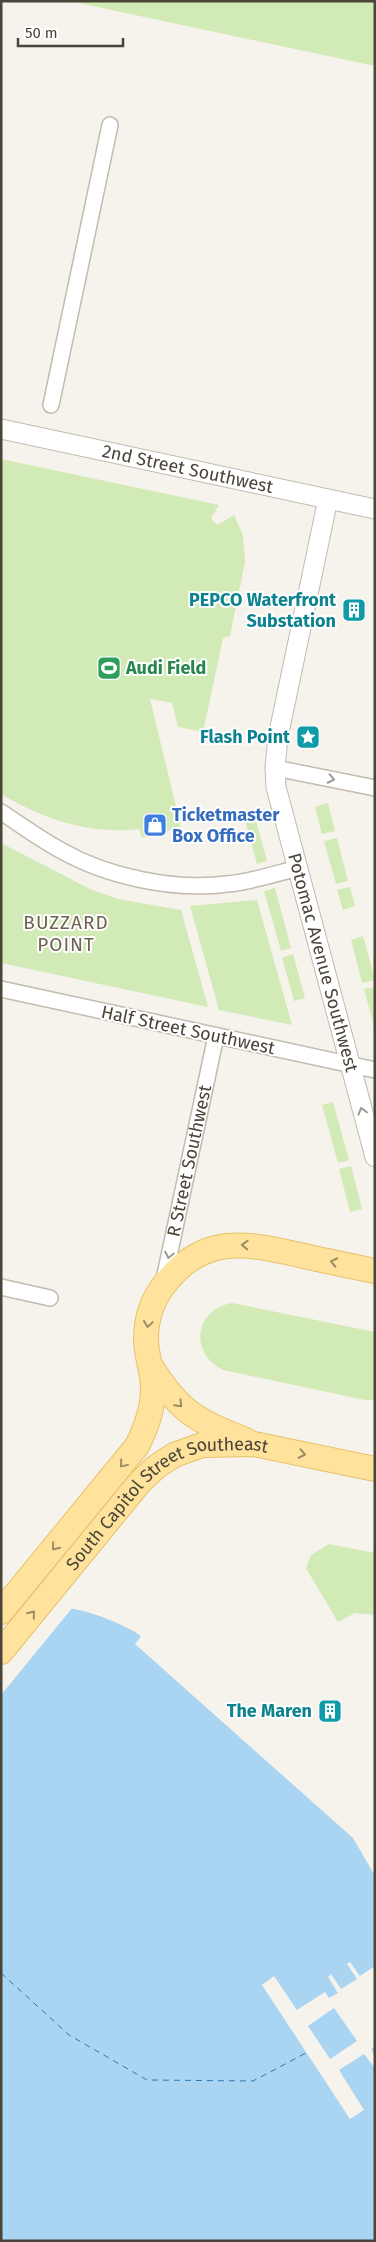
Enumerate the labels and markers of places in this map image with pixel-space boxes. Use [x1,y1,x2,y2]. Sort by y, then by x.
place label: PEPCO Waterfront Substation [189,589,337,632]
building icon: PEPCO Waterfront Substation [341,597,367,623]
sports icon: Audi Field [96,655,122,681]
place label: Audi Field [125,657,206,679]
place icon: Flash Point [295,724,321,750]
place label: Flash Point [200,726,291,748]
place label: Ticketmaster Box Office [172,804,280,847]
shop icon: Ticketmaster Box Office [142,812,168,838]
building icon: The Maren [317,1698,343,1724]
place label: The Maren [227,1700,312,1722]

